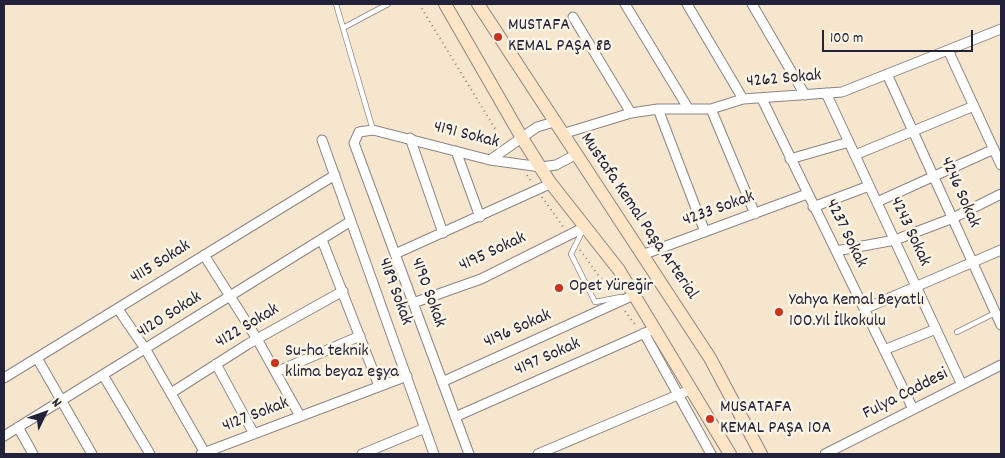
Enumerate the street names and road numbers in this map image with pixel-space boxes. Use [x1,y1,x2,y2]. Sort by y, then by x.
street label: 4262 Sokak [746,66,822,94]
street label: 4191 Sokak [431,117,501,155]
street label: Mustafa Kemal Paşa Arterial [574,130,702,304]
street label: 4246 Sokak [934,154,984,232]
street label: 4233 Sokak [680,187,758,233]
street label: 4243 Sokak [884,194,934,270]
street label: 4237 Sokak [819,196,871,272]
street label: 4195 Sokak [456,228,530,278]
street label: 4115 Sokak [127,236,195,290]
street label: 4189 Sokak [372,255,416,329]
street label: 4190 Sokak [404,255,450,331]
street label: 4120 Sokak [134,288,206,344]
street label: 4122 Sokak [212,300,284,354]
street label: 4196 Sokak [481,306,555,354]
street label: 4197 Sokak [512,334,584,382]
street label: Fulya Caddesi [860,364,952,426]
street label: 4127 Sokak [220,393,292,439]

